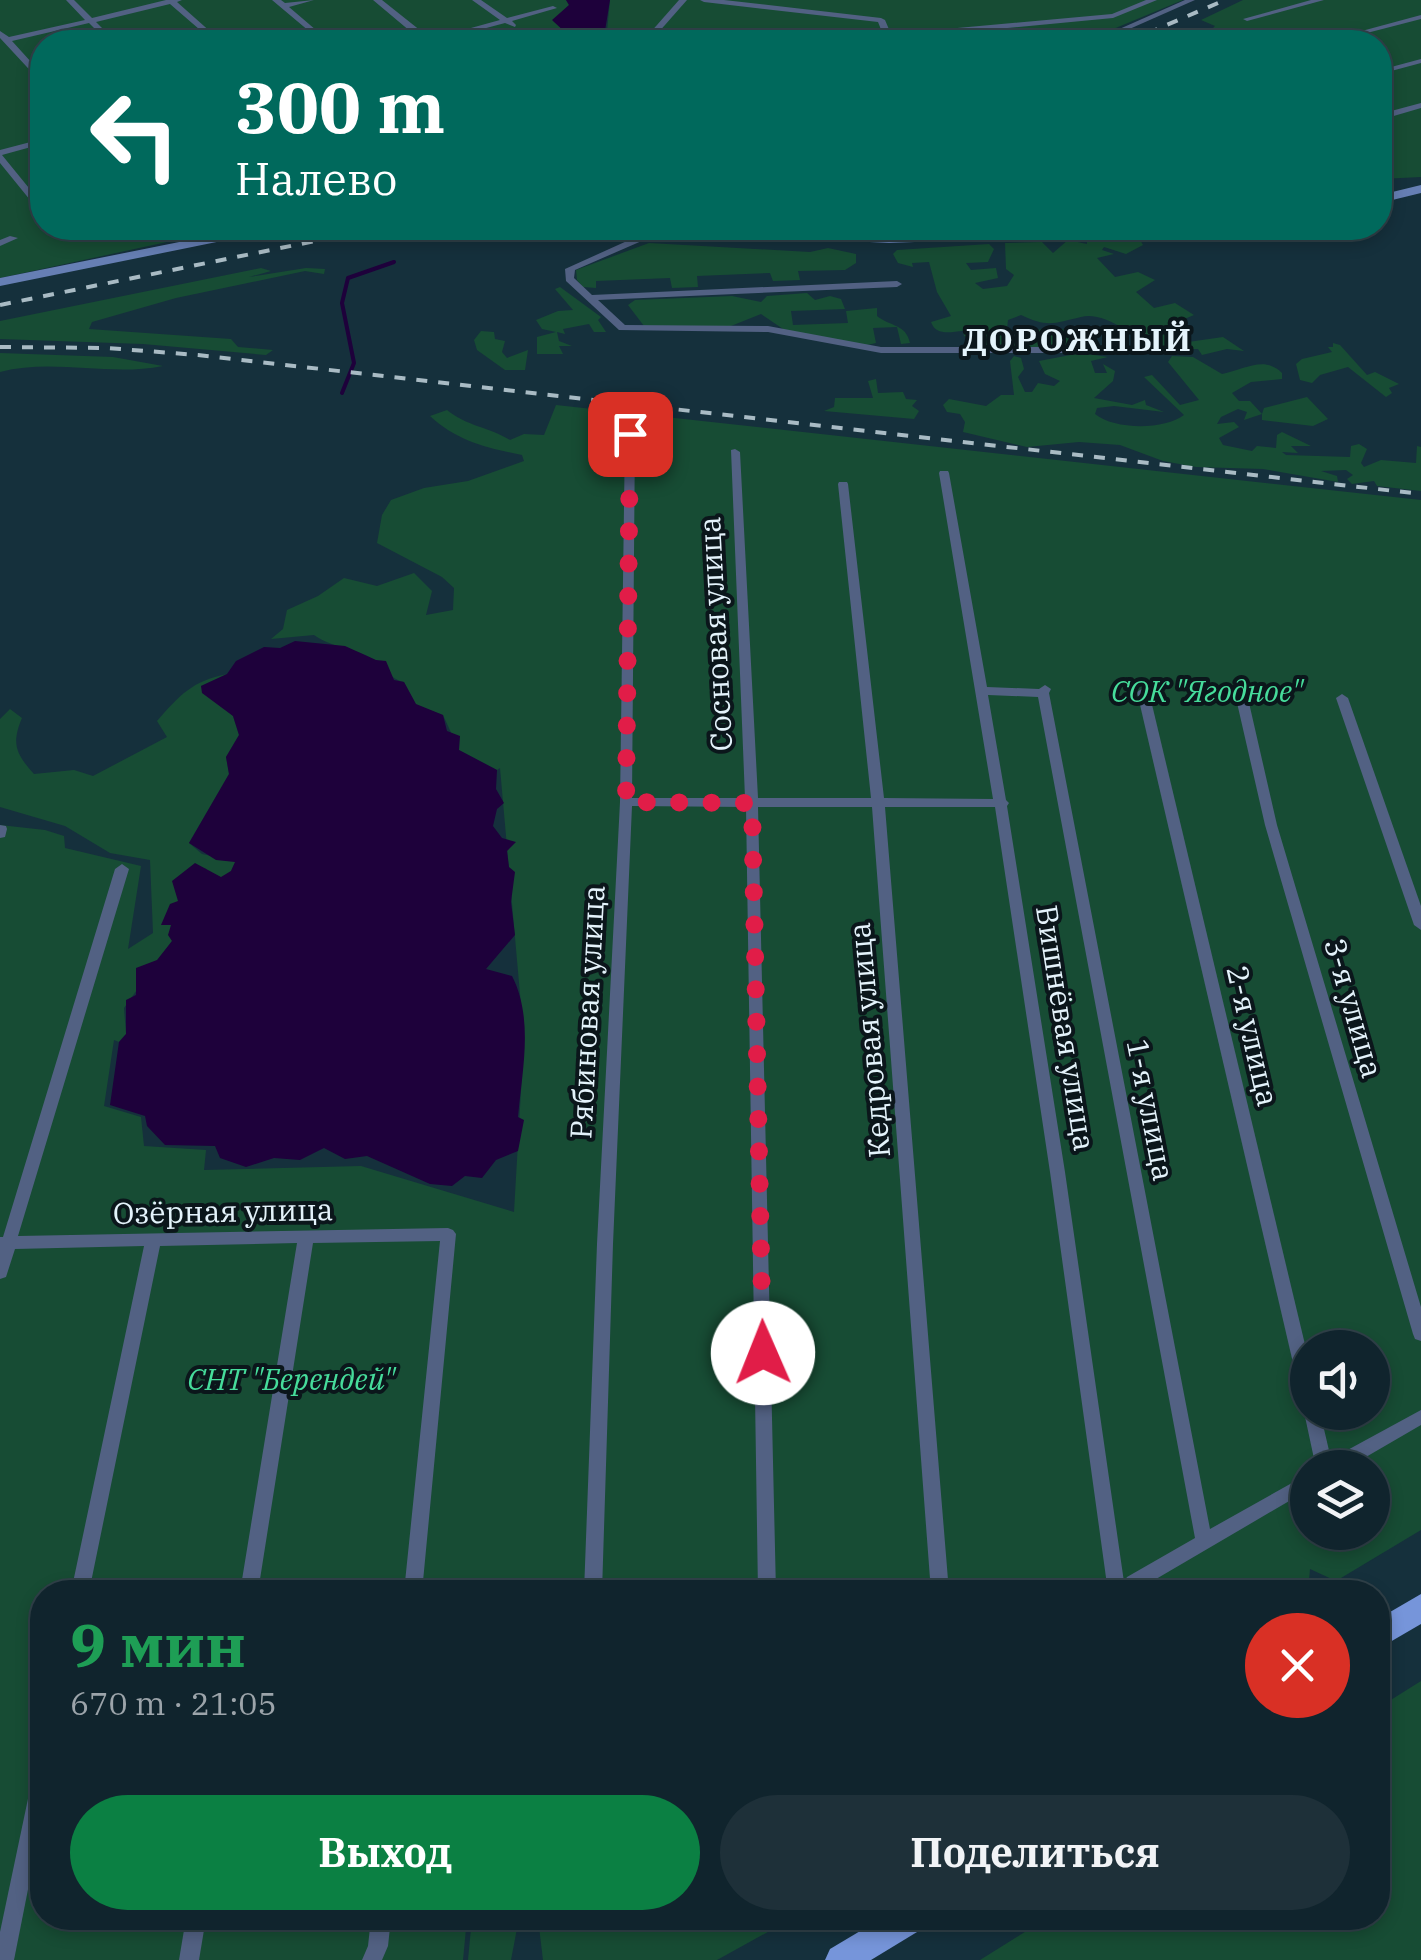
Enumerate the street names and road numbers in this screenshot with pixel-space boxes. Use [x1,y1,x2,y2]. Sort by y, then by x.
street label: Сосновая улица [689,516,740,752]
street label: Рябиновая улица [560,884,613,1140]
street label: Вишнёвая улица [1028,902,1105,1153]
street label: Кедровая улица [839,921,898,1159]
street label: 3-я улица [1316,933,1393,1082]
street label: 2-я улица [1218,961,1289,1110]
street label: 1-я улица [1119,1036,1184,1184]
street label: Озёрная улица [112,1189,334,1232]

